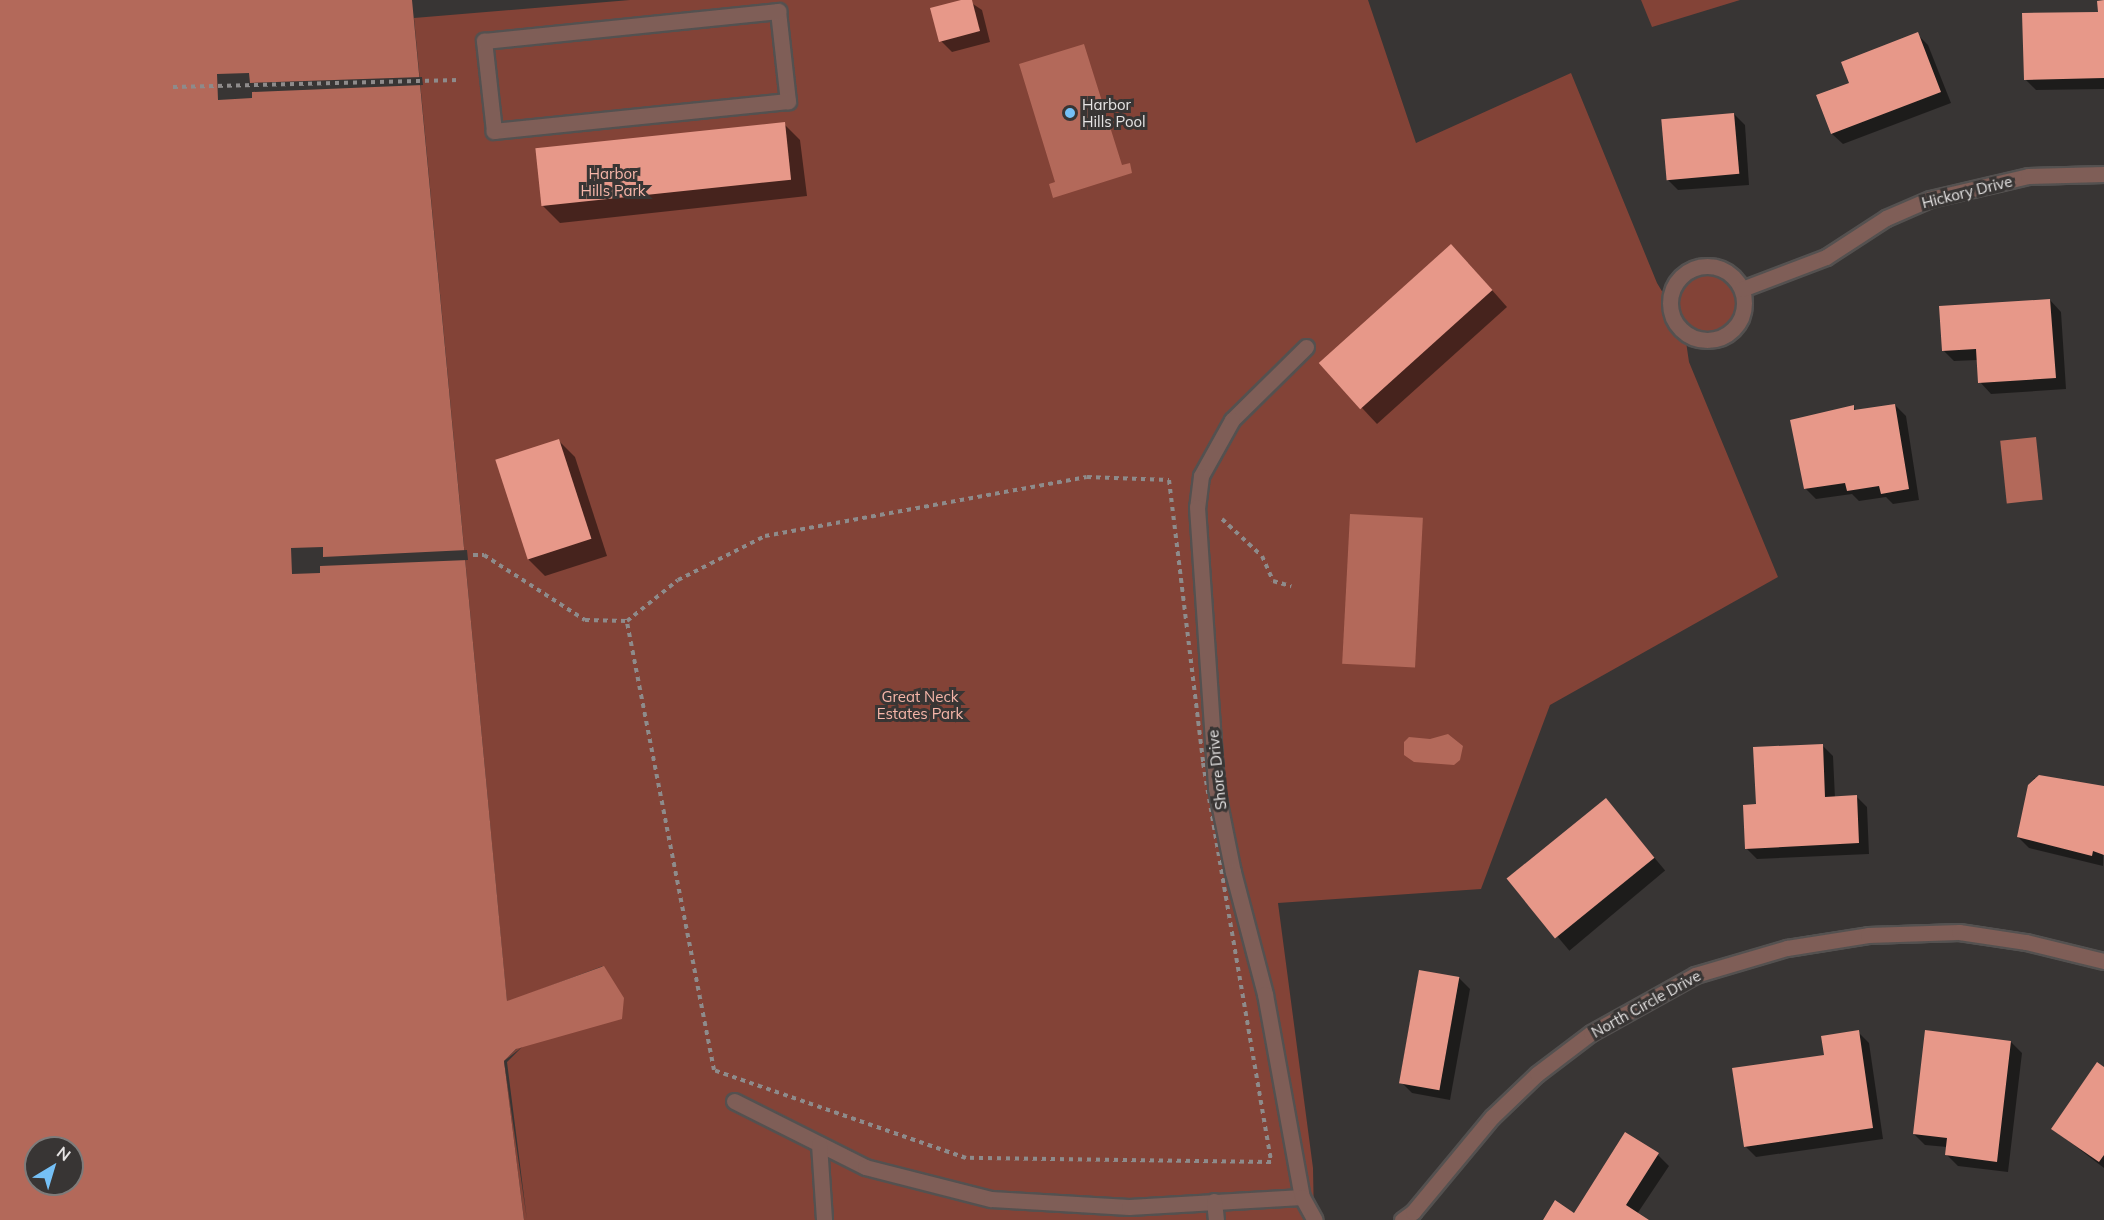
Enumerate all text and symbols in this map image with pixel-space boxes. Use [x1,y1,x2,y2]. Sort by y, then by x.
place label: Harbor Hills Pool [1082,95,1146,130]
marker: Harbor Hills Pool [1063,106,1077,120]
park label: Harbor Hills Park [580,164,646,199]
street label: Hickory Drive [1920,172,2014,212]
park label: Great Neck Estates Park [877,687,963,722]
street label: Shore Drive [1204,729,1230,811]
street label: North Circle Drive [1588,967,1704,1041]
north arrow [24,1136,84,1196]
text: N [53,1142,75,1165]

